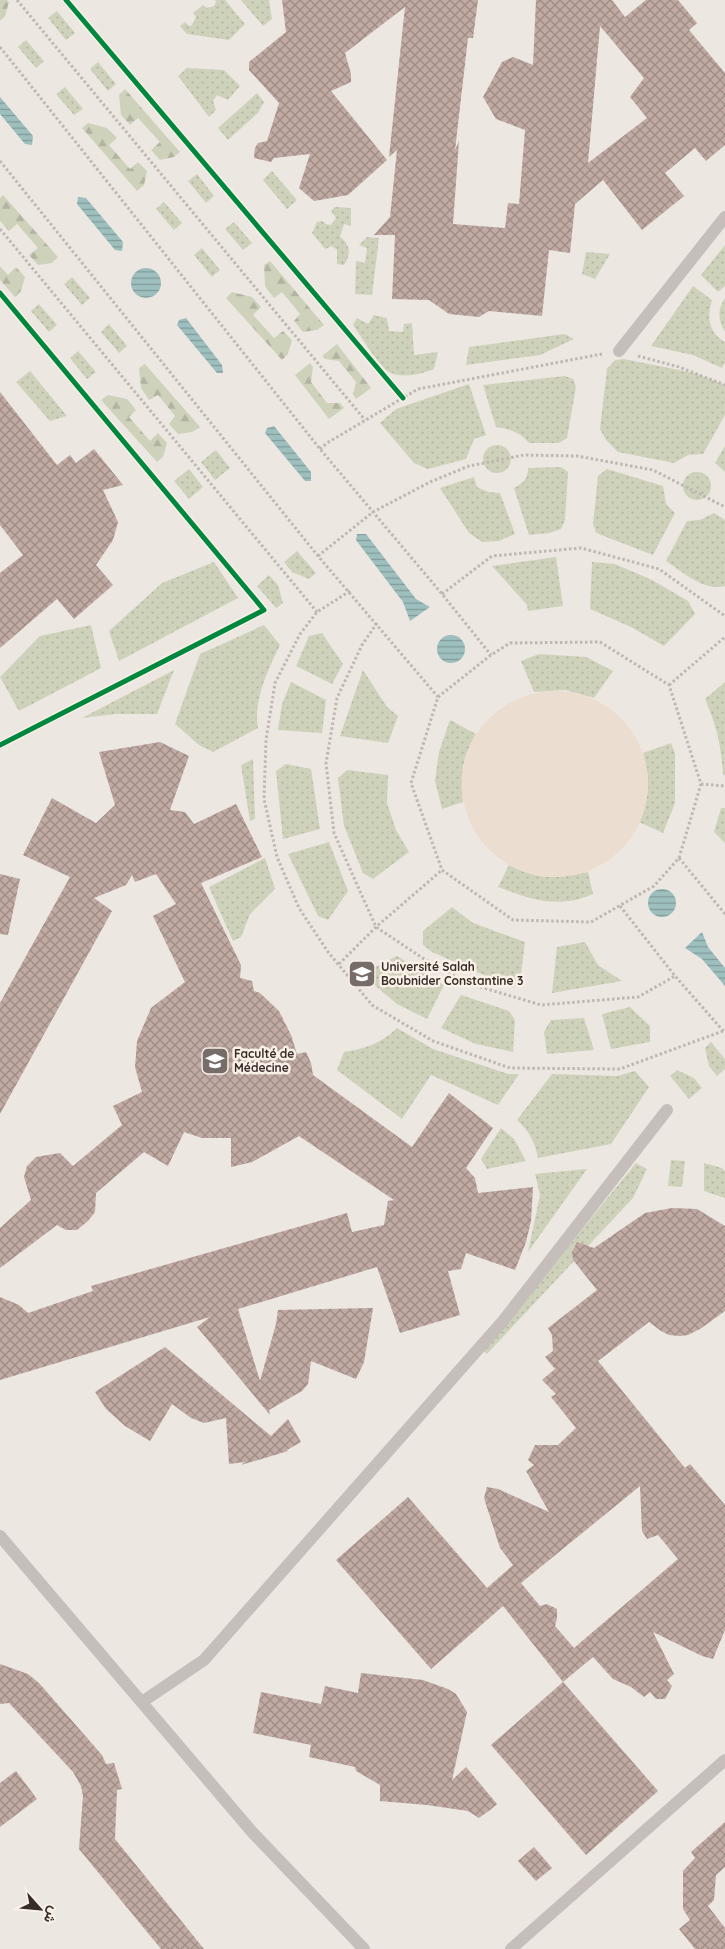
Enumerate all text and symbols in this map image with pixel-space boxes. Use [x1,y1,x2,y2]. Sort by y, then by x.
school or university icon: Université Salah Boubnider Constantine 3 [347,959,377,989]
place label: Université Salah Boubnider Constantine 3 [381,959,523,988]
school or university icon: Faculté de Médecine [200,1046,230,1076]
place label: Faculté de Médecine [234,1046,294,1075]
north arrow [15,1884,65,1934]
text: ش [40,1903,63,1927]

